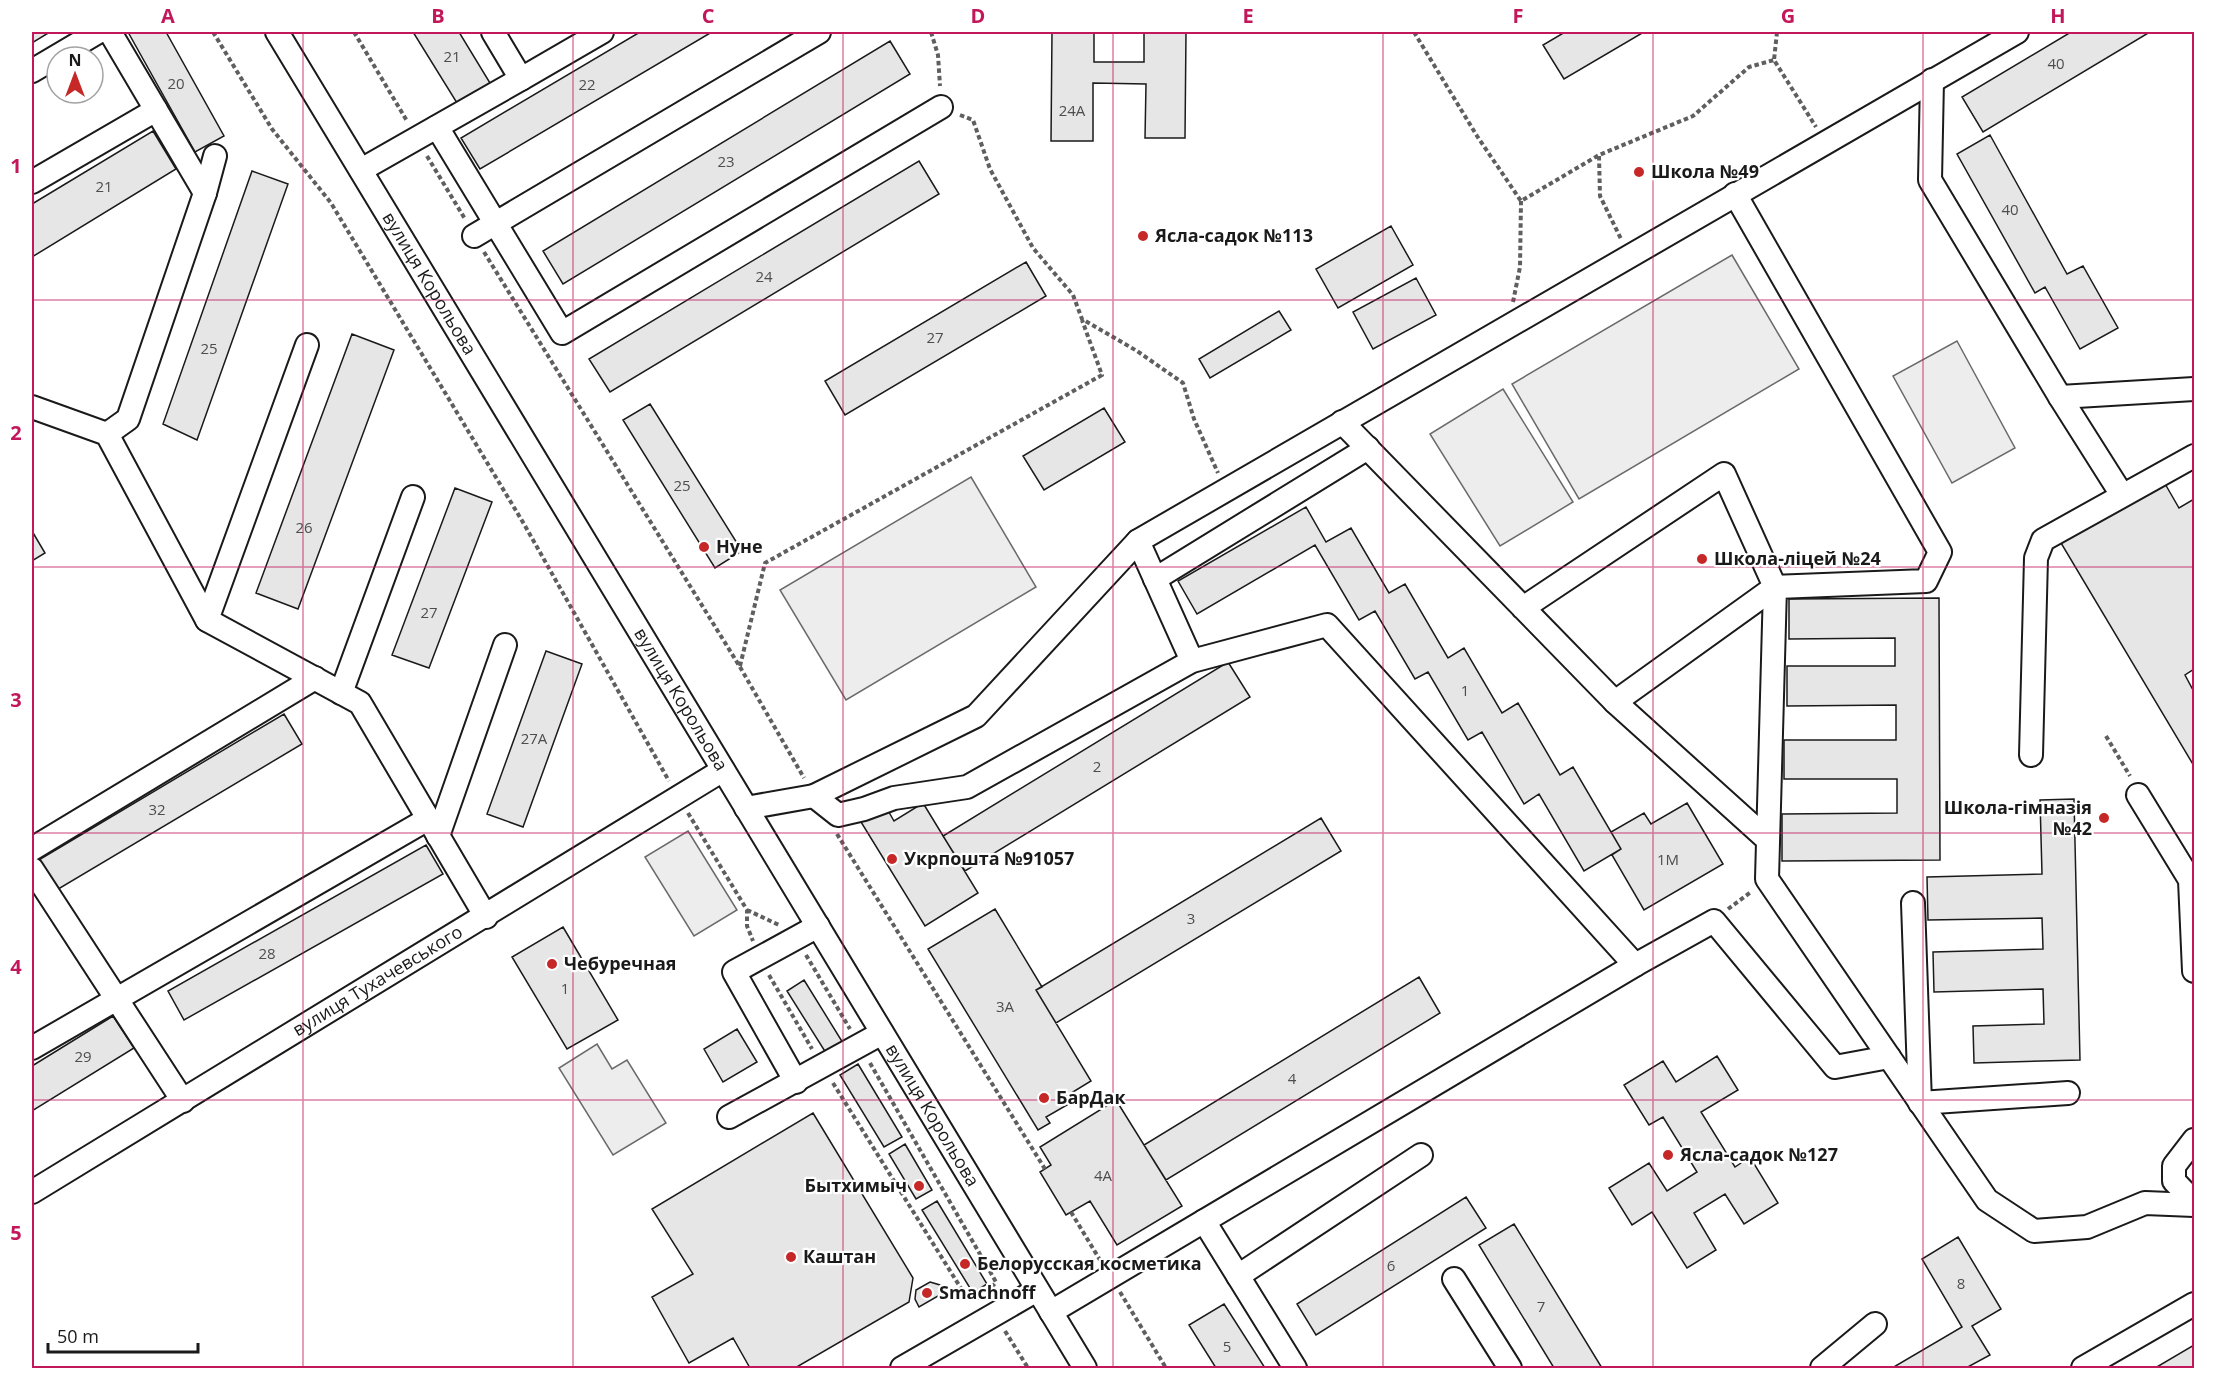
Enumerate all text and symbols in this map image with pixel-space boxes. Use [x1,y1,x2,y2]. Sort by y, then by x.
text: A [161,2,175,29]
text: B [431,2,445,29]
text: C [702,2,715,29]
text: D [971,2,985,29]
text: E [1242,2,1254,29]
text: F [1513,2,1523,29]
text: G [1781,2,1795,29]
text: H [2050,2,2066,29]
north arrow [45,45,105,105]
house number: 21 [443,46,461,66]
text: N [68,49,82,71]
house number: 40 [2047,53,2065,73]
house number: 20 [167,73,185,93]
house number: 22 [578,74,596,94]
house number: 24А [1059,100,1086,120]
house number: 23 [717,151,735,171]
text: 1 [10,152,22,179]
place label: Школа №49 [1651,159,1759,183]
marker: Школа №49 [1632,165,1646,179]
house number: 21 [95,176,113,196]
house number: 40 [2001,199,2019,219]
street label: вулиця Корольова [378,207,482,359]
place label: Ясла-садок №113 [1154,223,1313,247]
marker: Ясла-садок №113 [1136,229,1150,243]
house number: 24 [755,266,773,286]
house number: 27 [926,327,944,347]
house number: 25 [200,338,218,358]
text: 2 [10,419,22,446]
house number: 25 [673,475,691,495]
house number: 26 [295,517,313,537]
place label: Нуне [716,534,763,558]
marker: Нуне [697,540,711,554]
place label: Школа-ліцей №24 [1714,546,1881,570]
marker: Школа-ліцей №24 [1695,552,1709,566]
house number: 27 [420,602,438,622]
street label: вулиця Корольова [629,623,734,775]
house number: 1 [1461,680,1469,700]
text: 3 [10,686,22,713]
house number: 27А [521,728,548,748]
house number: 2 [1093,756,1101,776]
place label: Школа-гімназія №42 [1944,795,2092,840]
house number: 32 [148,799,166,819]
marker: Школа-гімназія №42 [2097,811,2111,825]
place label: Укрпошта №91057 [904,846,1074,870]
house number: 1М [1657,849,1679,869]
marker: Укрпошта №91057 [885,852,899,866]
house number: 3 [1187,908,1195,928]
street label: вулиця Тухачевського [288,919,467,1041]
house number: 28 [258,943,276,963]
place label: Чебуречная [564,951,676,975]
text: 4 [10,953,22,980]
marker: Чебуречная [545,957,559,971]
house number: 1 [561,978,569,998]
house number: 3А [996,996,1015,1016]
street label: вулиця Корольова [881,1039,985,1191]
house number: 29 [74,1046,92,1066]
house number: 4 [1288,1068,1297,1088]
place label: БарДак [1056,1085,1126,1109]
marker: БарДак [1037,1091,1051,1105]
place label: Ясла-садок №127 [1679,1142,1838,1166]
marker: Ясла-садок №127 [1661,1148,1675,1162]
house number: 4А [1094,1165,1113,1185]
place label: Бытхимыч [805,1173,907,1197]
marker: Бытхимыч [912,1179,926,1193]
text: 5 [10,1219,22,1246]
place label: Каштан [803,1244,876,1268]
marker: Каштан [784,1250,798,1264]
place label: Белорусская косметика [977,1251,1202,1275]
house number: 6 [1387,1255,1395,1275]
marker: Белорусская косметика [958,1257,972,1271]
house number: 8 [1957,1273,1965,1293]
place label: Smachnoff [939,1280,1037,1304]
marker: Smachnoff [920,1286,934,1300]
house number: 7 [1537,1296,1545,1316]
scale bar [48,1316,198,1354]
text: 50 m [57,1324,99,1348]
house number: 5 [1223,1336,1231,1356]

